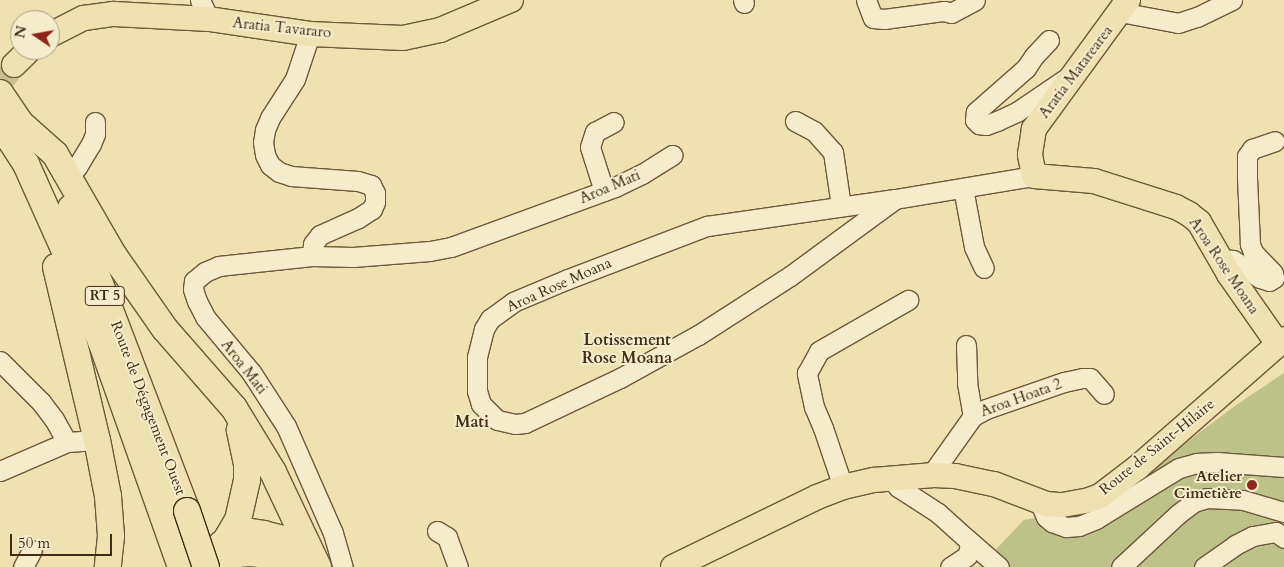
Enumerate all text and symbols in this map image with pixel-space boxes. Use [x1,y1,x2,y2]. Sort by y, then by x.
north arrow [10,10,60,60]
street label: Aratia Tavararo [232,14,332,42]
street label: Aratia Matarearea [1035,22,1117,122]
text: N [10,24,31,40]
street label: Aroa Mati [577,166,643,208]
street label: Aroa Rose Moana [1185,214,1263,318]
street label: Aroa Rose Moana [504,254,614,316]
road number: RT 5 [84,284,126,308]
street label: Route de Dégagement Ouest [106,319,190,497]
district label: Lotissement Rose Moana [582,330,672,368]
street label: Aroa Mati [217,336,271,398]
street label: Aroa Hoata 2 [978,375,1064,421]
street label: Route de Saint-Hilaire [1096,395,1218,499]
district label: Mati [455,412,489,432]
place label: Atelier Cimetière [1174,467,1242,502]
marker: Atelier Cimetière [1246,479,1258,491]
scale bar [12,524,115,556]
text: 50 m [18,533,50,553]

